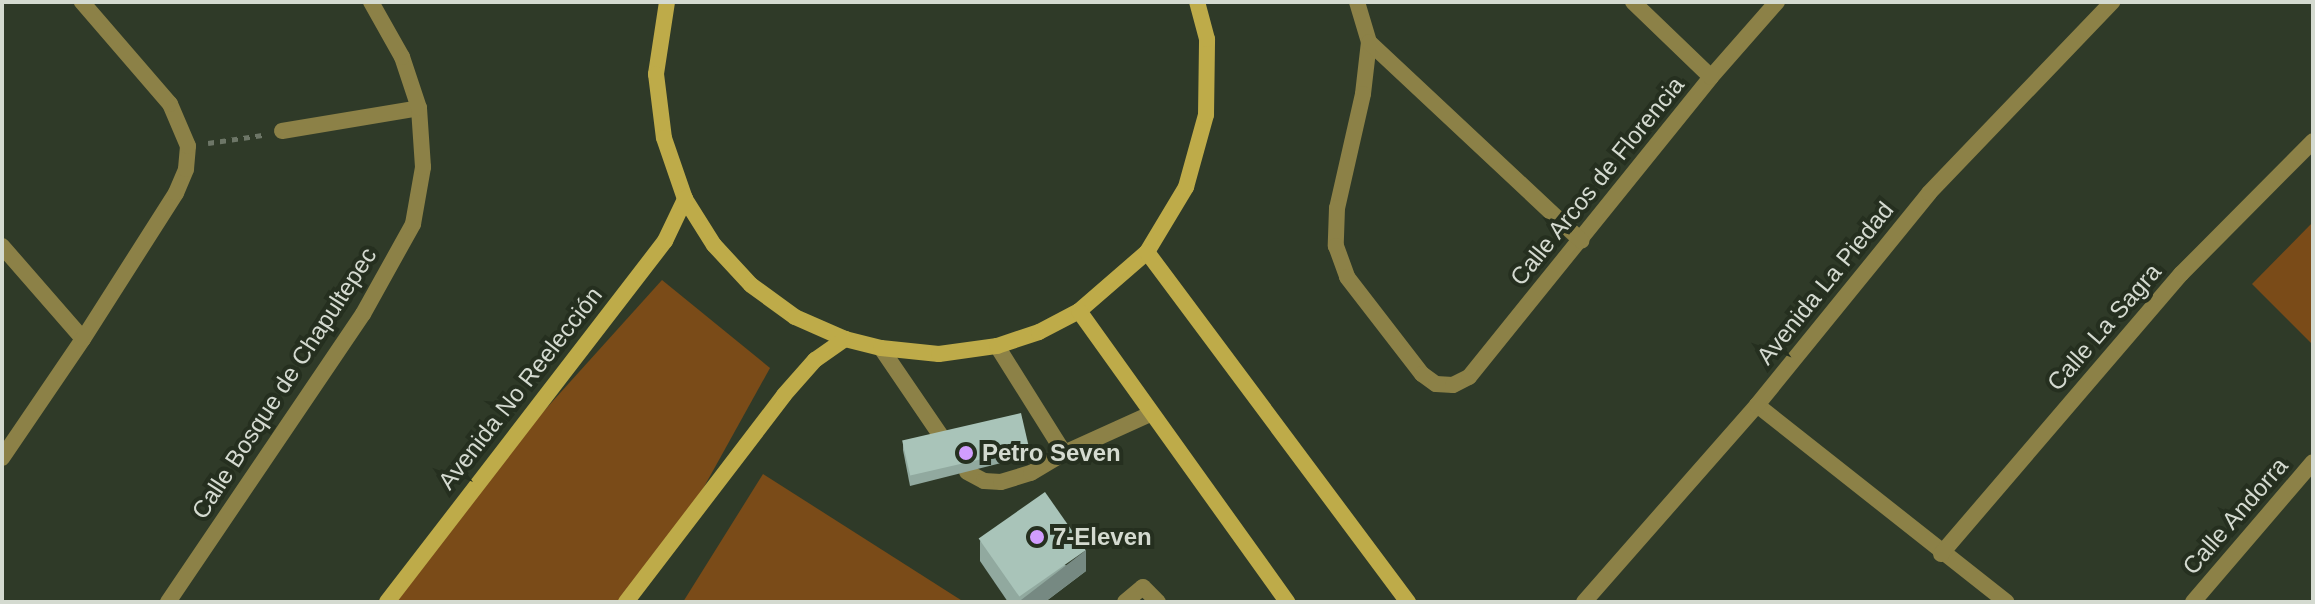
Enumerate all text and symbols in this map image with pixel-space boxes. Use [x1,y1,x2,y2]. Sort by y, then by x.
street label: Calle Arcos de Florencia [1504,70,1690,292]
street label: Avenida La Piedad [1751,196,1899,370]
street label: Calle Bosque de Chapultepec [185,242,383,524]
street label: Calle La Sagra [2041,258,2167,396]
street label: Avenida No Reelección [432,281,608,495]
place label: Petro Seven [982,439,1121,467]
marker: Petro Seven [957,444,975,462]
street label: Calle Andorra [2176,451,2294,581]
place label: 7-Eleven [1053,523,1152,551]
marker: 7-Eleven [1028,528,1046,546]

